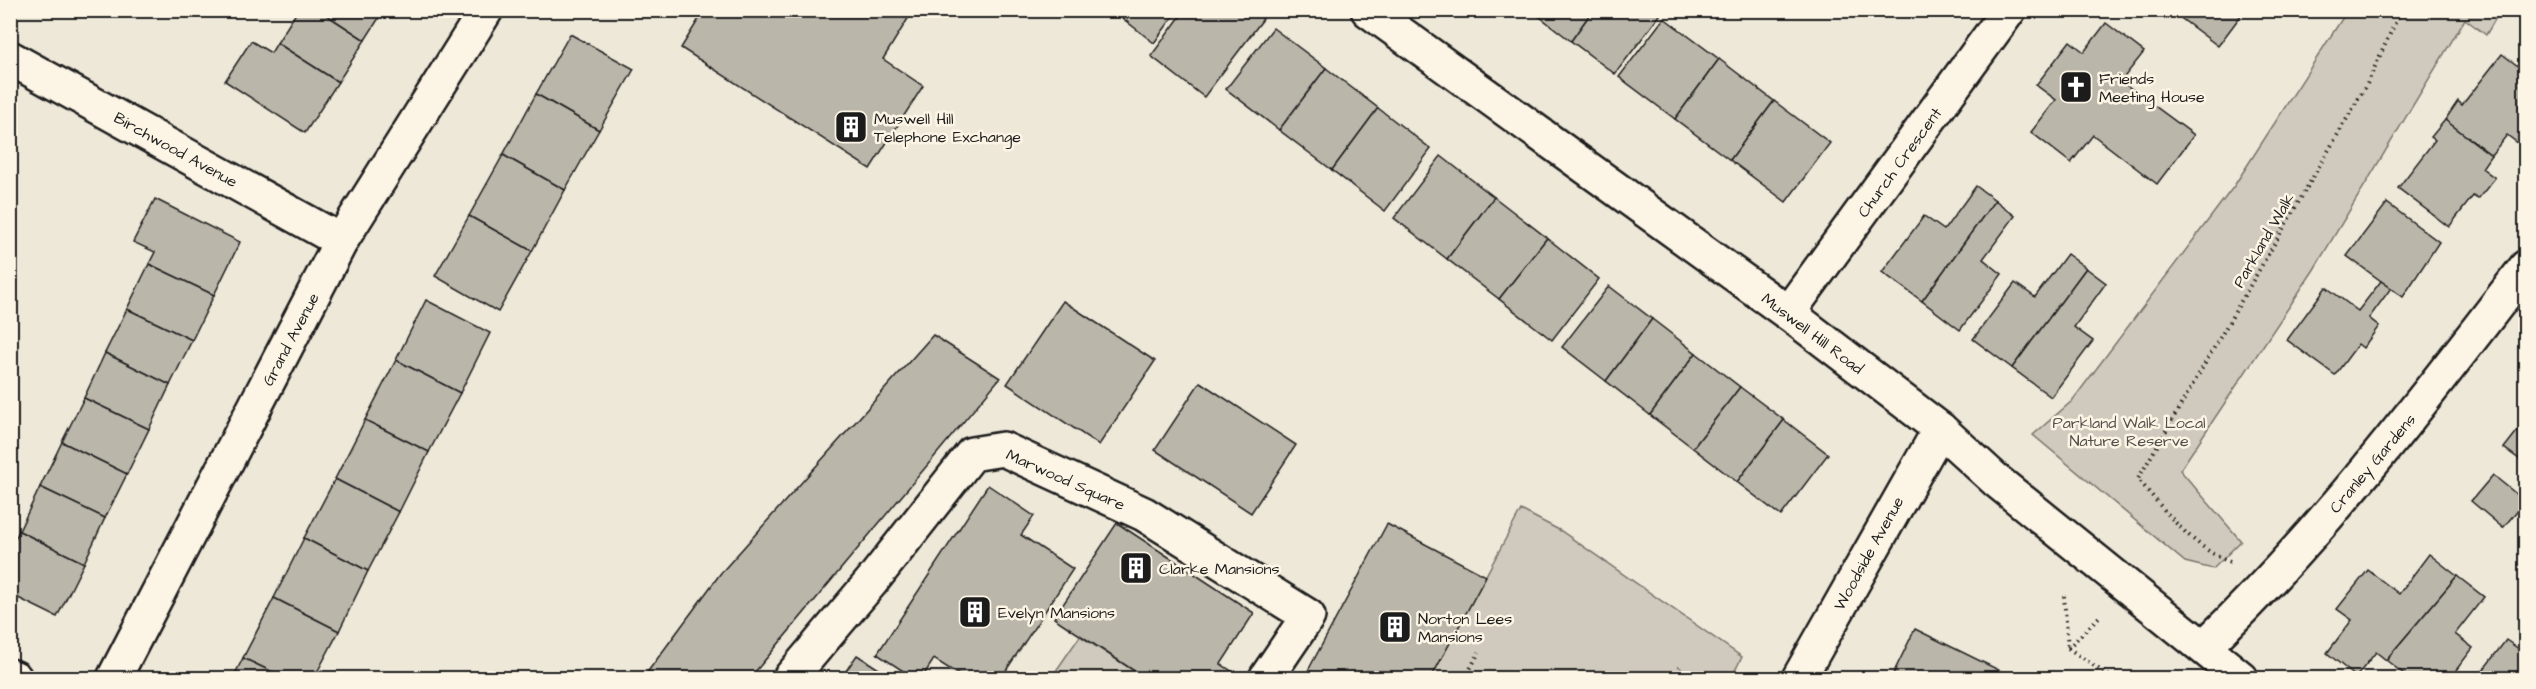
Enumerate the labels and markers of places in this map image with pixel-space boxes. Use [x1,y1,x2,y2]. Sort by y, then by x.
place label: Friends Meeting House [2099,68,2205,109]
church icon: Friends Meeting House [2058,69,2094,105]
place label: Muswell Hill Telephone Exchange [874,108,1021,149]
building icon: Muswell Hill Telephone Exchange [833,109,869,145]
building icon: Clarke Mansions [1118,550,1154,586]
place label: Clarke Mansions [1159,558,1280,580]
building icon: Evelyn Mansions [957,594,993,630]
place label: Evelyn Mansions [998,602,1115,625]
place label: Norton Lees Mansions [1418,608,1512,648]
building icon: Norton Lees Mansions [1377,609,1413,645]

